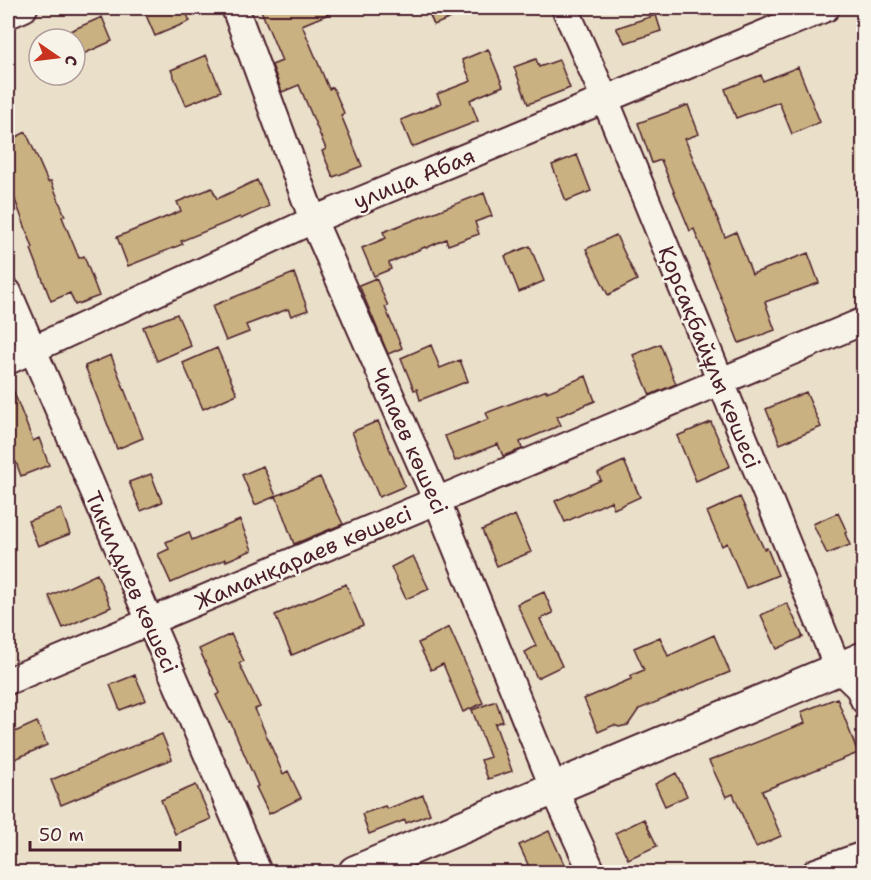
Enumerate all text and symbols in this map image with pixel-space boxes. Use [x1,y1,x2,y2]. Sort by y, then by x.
north arrow [27,27,87,87]
text: С [60,53,82,68]
street label: улица Абая [349,141,479,216]
street label: Қорсақбайұлы көшесі [652,242,768,473]
street label: Чапаев көшесі [364,363,455,519]
street label: Тикилдиев көшесі [78,486,185,678]
street label: Жаманқараев көшесі [190,499,416,616]
scale bar [30,814,180,852]
text: 50 m [39,823,84,847]

